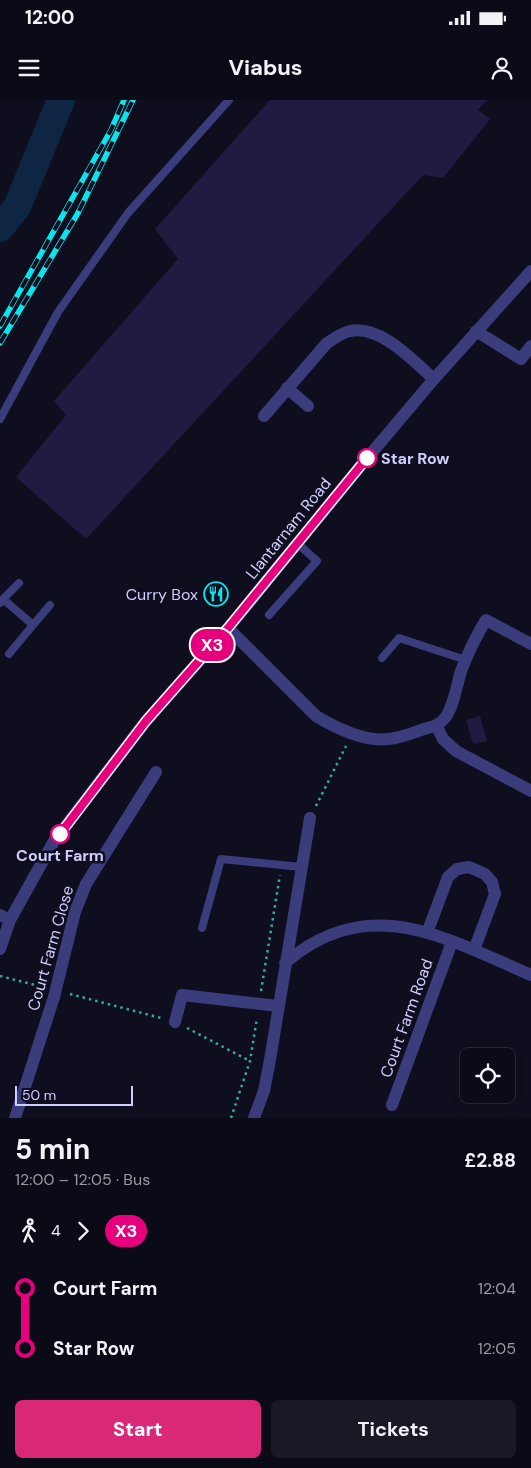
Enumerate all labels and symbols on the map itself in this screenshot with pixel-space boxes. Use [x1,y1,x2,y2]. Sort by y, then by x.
marker: Star Row [357,448,377,468]
place label: Star Row [381,448,450,469]
street label: Llantarnam Road [241,473,336,583]
restaurant icon: Curry Box [203,581,229,607]
place label: Curry Box [126,584,198,605]
line badge: X3 [190,629,234,661]
marker: Court Farm [50,824,70,844]
place label: Court Farm [16,845,104,866]
street label: Court Farm Close [23,883,78,1013]
street label: Court Farm Road [375,956,438,1080]
scale bar [15,1083,132,1106]

